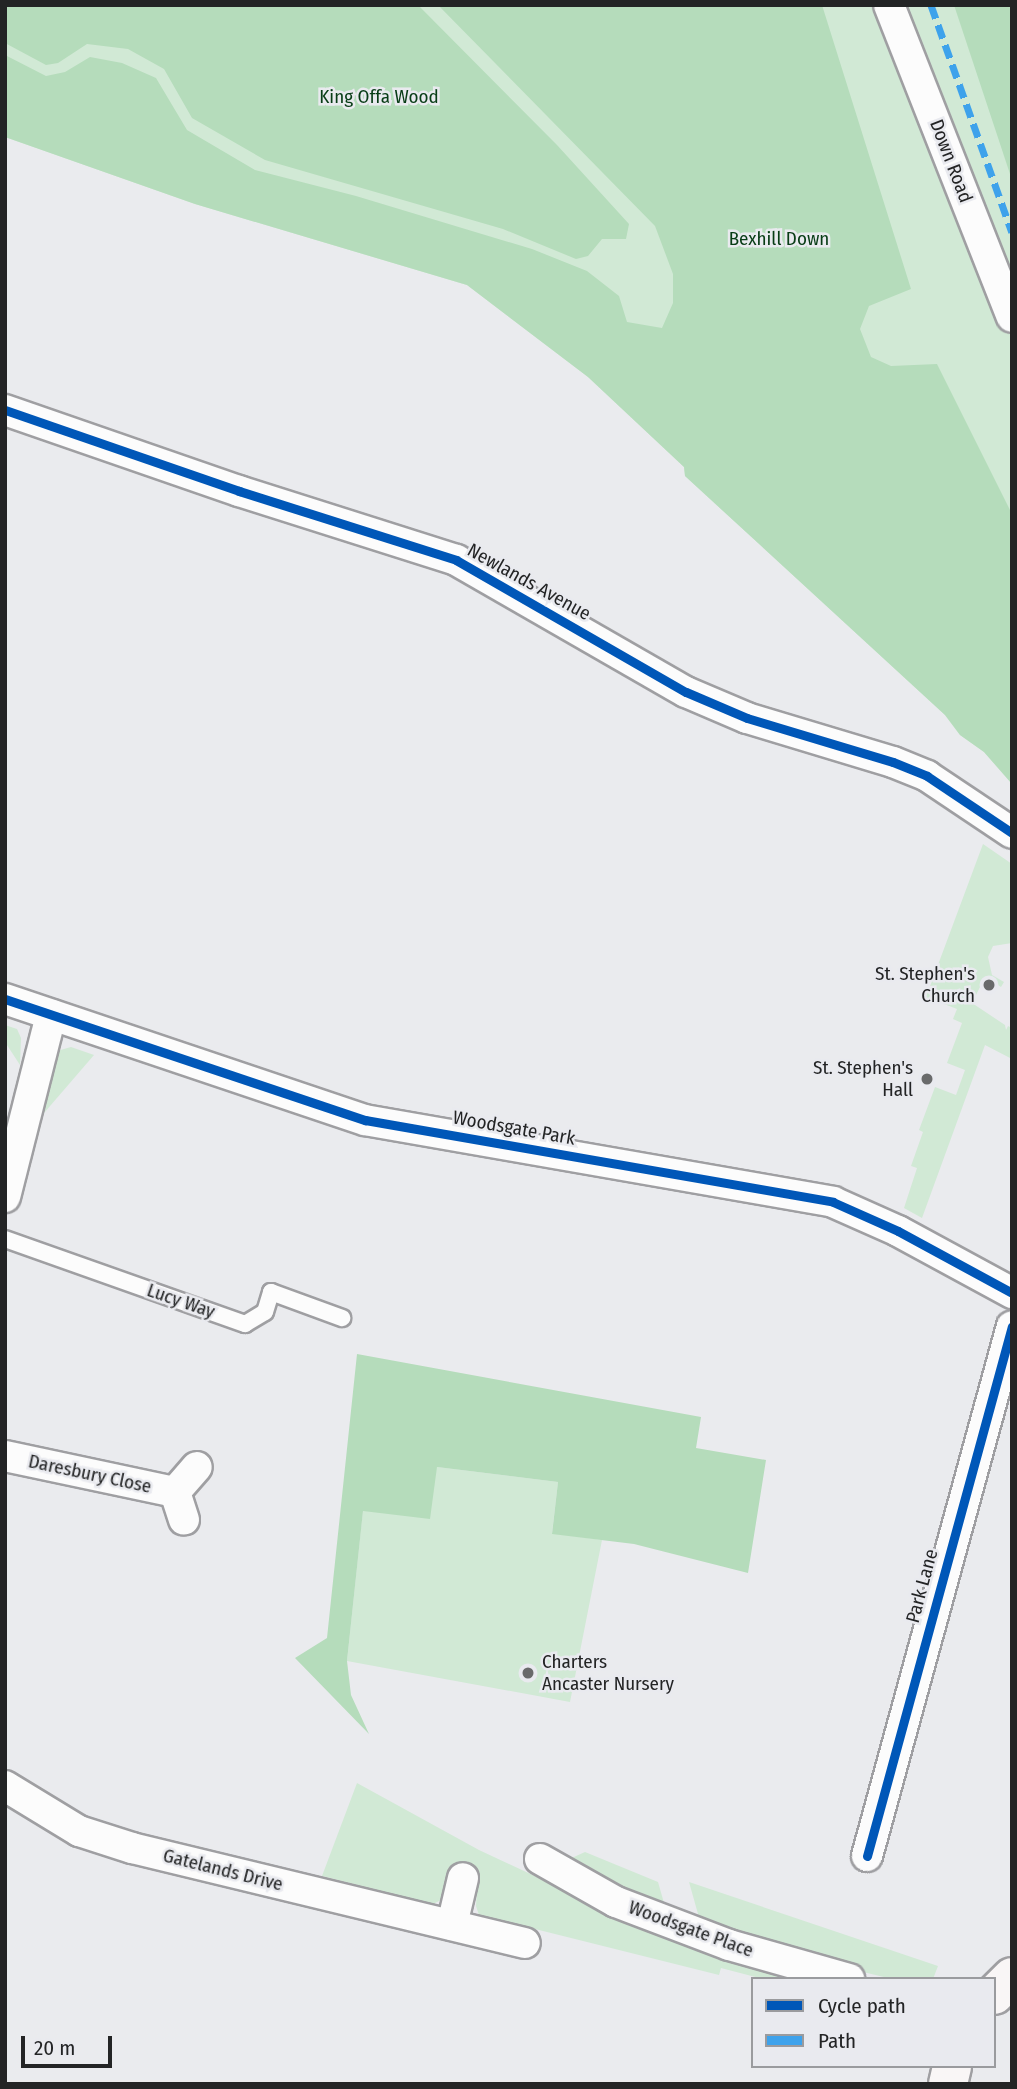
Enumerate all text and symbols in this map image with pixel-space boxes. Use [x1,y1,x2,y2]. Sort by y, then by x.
park label: King Offa Wood [319,86,439,108]
street label: Down Road [925,116,977,206]
park label: Bexhill Down [729,228,829,250]
street label: Newlands Avenue [463,539,595,625]
place label: St. Stephen's Church [875,963,975,1007]
marker: St. Stephen's Church [981,977,997,993]
place label: St. Stephen's Hall [813,1057,913,1101]
marker: St. Stephen's Hall [919,1071,935,1087]
street label: Woodsgate Park [451,1106,577,1150]
street label: Lucy Way [144,1279,218,1323]
street label: Daresbury Close [26,1450,154,1498]
street label: Park Lane [901,1547,943,1625]
place label: Charters Ancaster Nursery [542,1651,674,1695]
marker: Charters Ancaster Nursery [520,1665,536,1681]
street label: Gatelands Drive [161,1844,285,1896]
street label: Woodsgate Place [625,1896,757,1962]
legend [751,1977,996,2068]
text: Cycle path [818,1993,906,2019]
scale bar [24,2022,116,2066]
text: Path [818,2028,856,2054]
text: 20 m [34,2035,75,2061]

